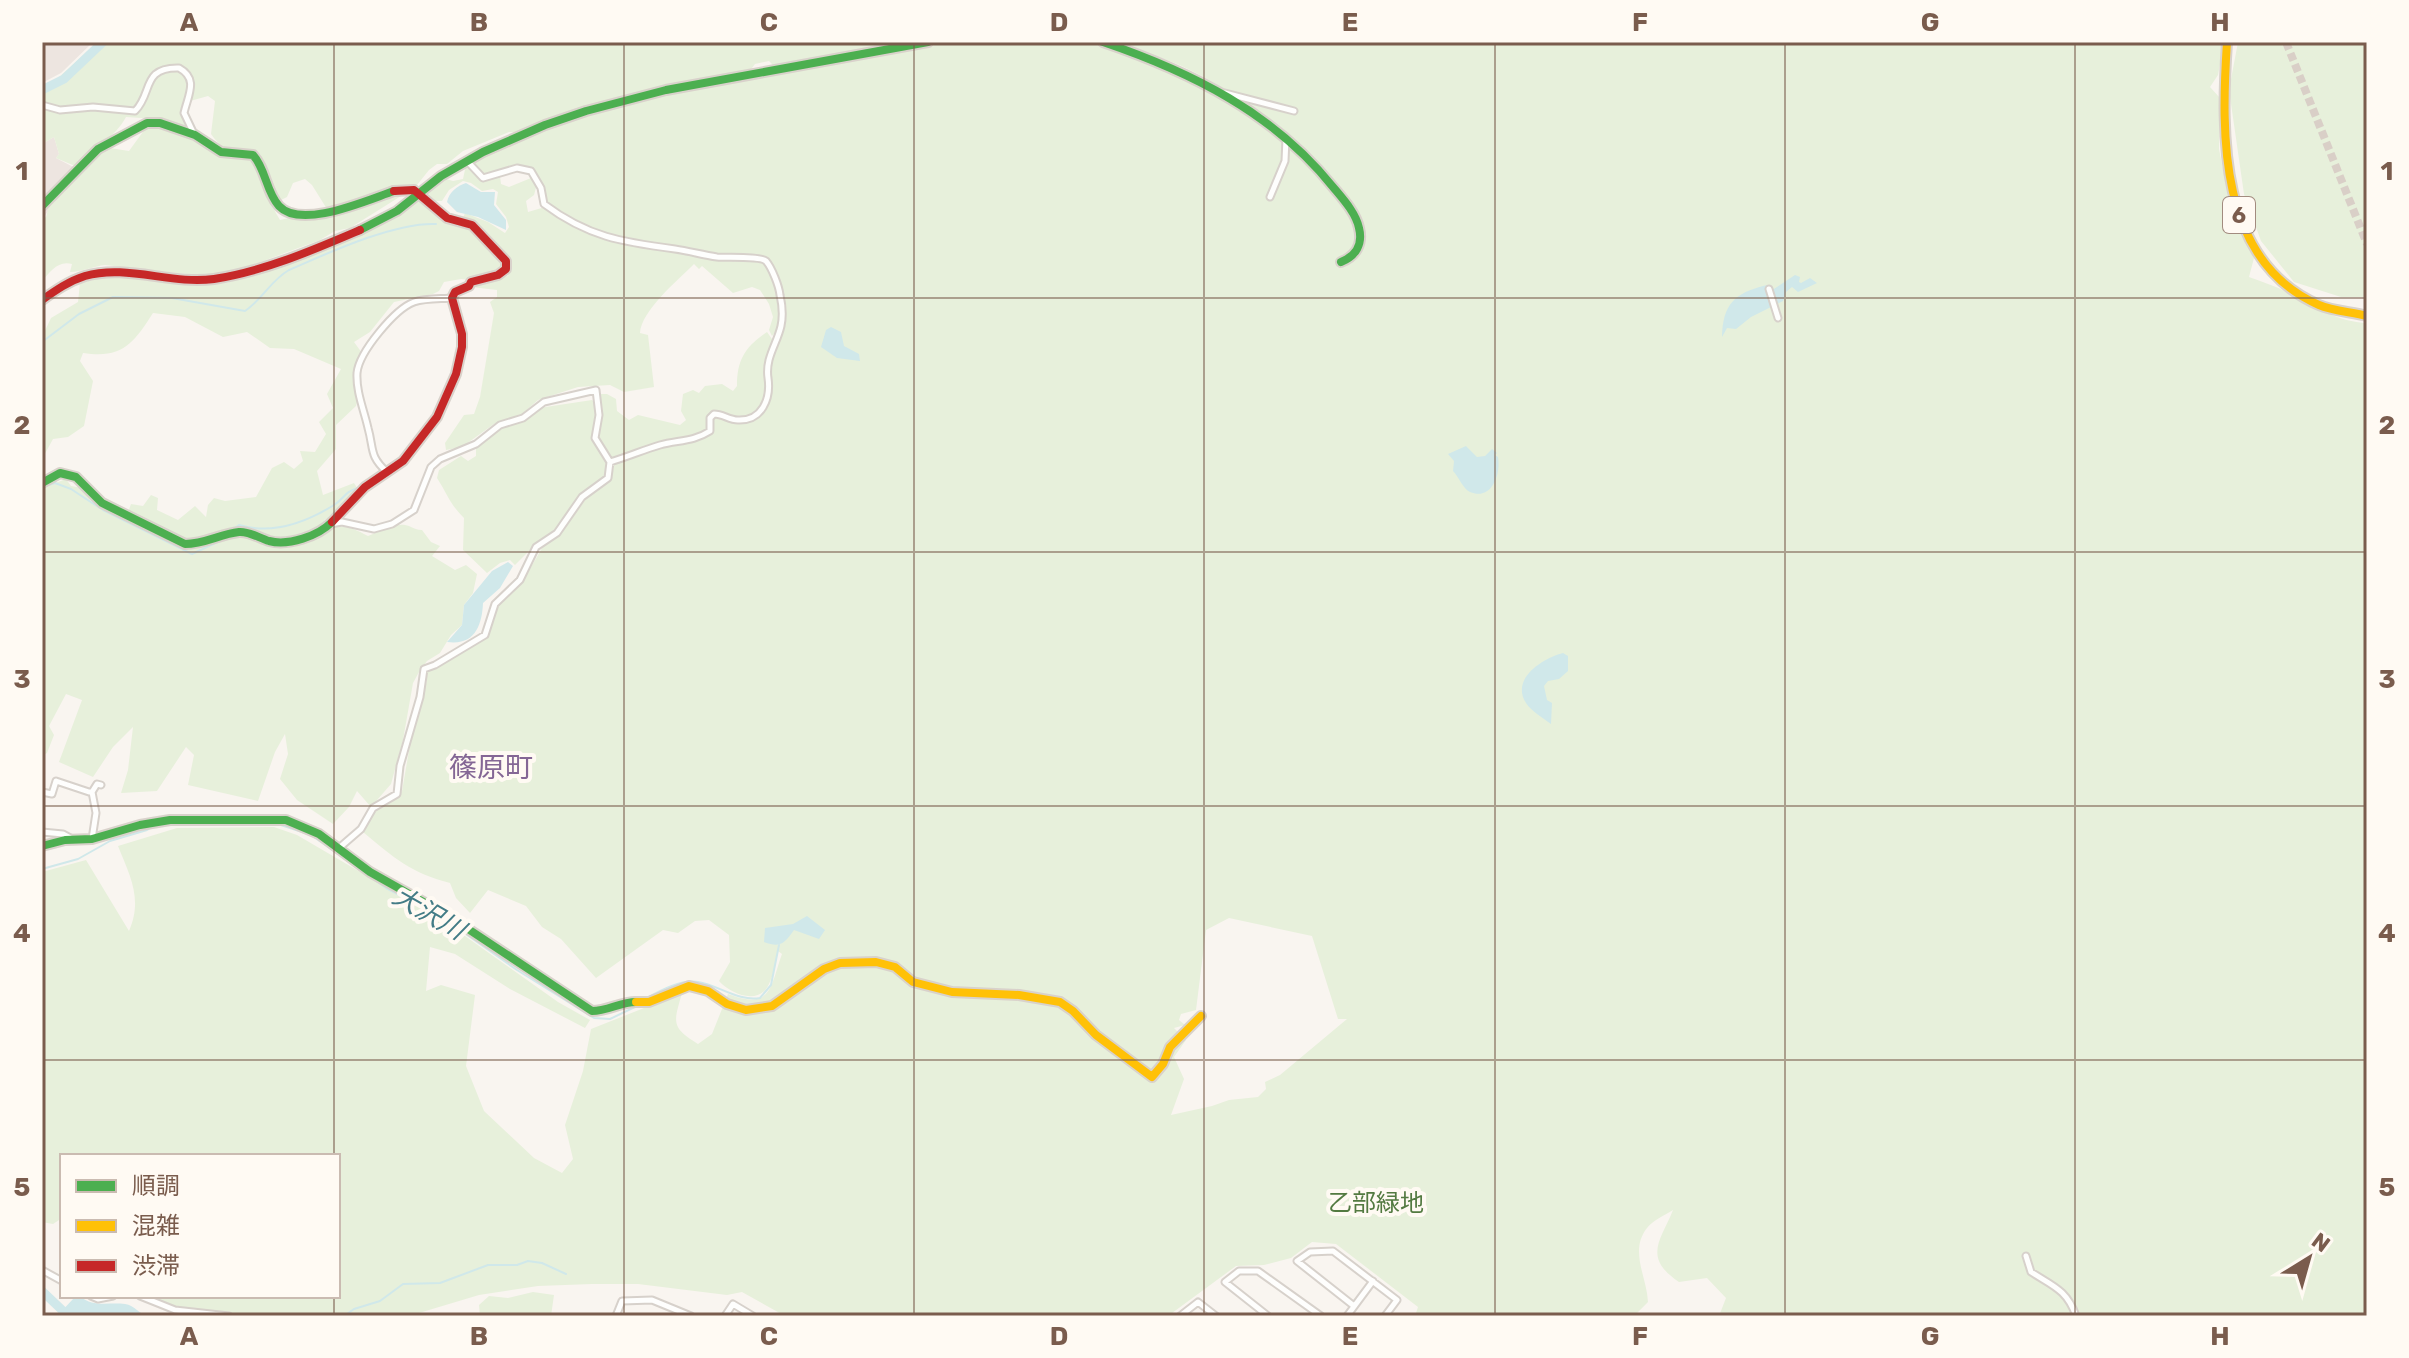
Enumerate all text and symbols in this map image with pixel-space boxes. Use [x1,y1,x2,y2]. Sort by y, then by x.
text: A [180,7,199,38]
text: B [470,7,488,38]
text: C [760,7,778,38]
text: D [1050,7,1068,38]
text: E [1342,7,1358,38]
text: F [1632,7,1648,38]
text: G [1921,7,1939,38]
text: H [2210,7,2230,38]
text: 1 [16,156,28,187]
text: 1 [2381,156,2393,187]
road number: 6 [2223,197,2255,233]
text: 2 [14,410,30,441]
text: 2 [2379,410,2395,441]
text: 3 [13,664,31,695]
text: 3 [2378,664,2396,695]
district label: 篠原町 [449,751,533,784]
water label: 大沢川 [387,881,473,948]
text: 4 [13,918,31,949]
text: 4 [2378,918,2396,949]
legend [60,1154,340,1298]
text: 5 [14,1172,30,1203]
text: 順調 [132,1172,180,1200]
text: 5 [2379,1172,2395,1203]
park label: 乙部緑地 [1328,1189,1424,1217]
text: 混雑 [132,1212,180,1240]
north arrow [2269,1218,2349,1298]
text: N [2306,1227,2335,1258]
text: 渋滞 [132,1252,180,1280]
text: A [180,1321,199,1352]
text: B [470,1321,488,1352]
text: C [760,1321,778,1352]
text: D [1050,1321,1068,1352]
text: E [1342,1321,1358,1352]
text: F [1632,1321,1648,1352]
text: G [1921,1321,1939,1352]
text: H [2210,1321,2230,1352]

